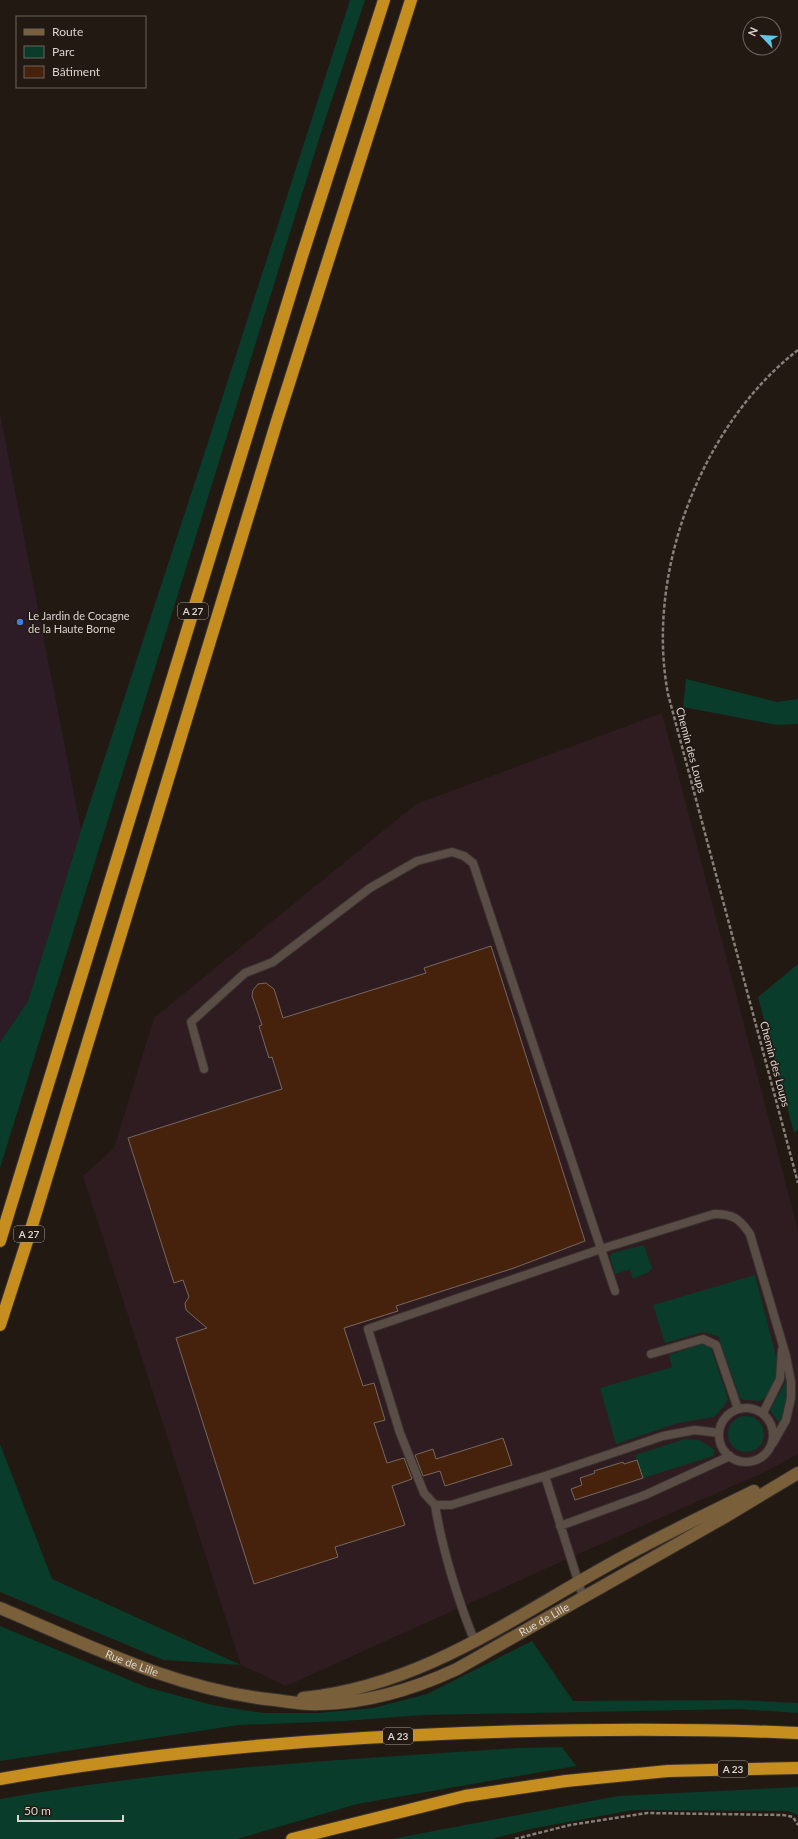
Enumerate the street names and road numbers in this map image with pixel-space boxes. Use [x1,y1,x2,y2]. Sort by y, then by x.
road number: A 27 [178,603,208,619]
street label: Chemin des Loups [674,706,709,794]
street label: Chemin des Loups [758,1020,793,1108]
road number: A 27 [14,1226,44,1242]
street label: Rue de Lille [516,1600,571,1639]
street label: Rue de Lille [104,1647,160,1679]
road number: A 23 [383,1728,413,1744]
road number: A 23 [718,1761,748,1777]

